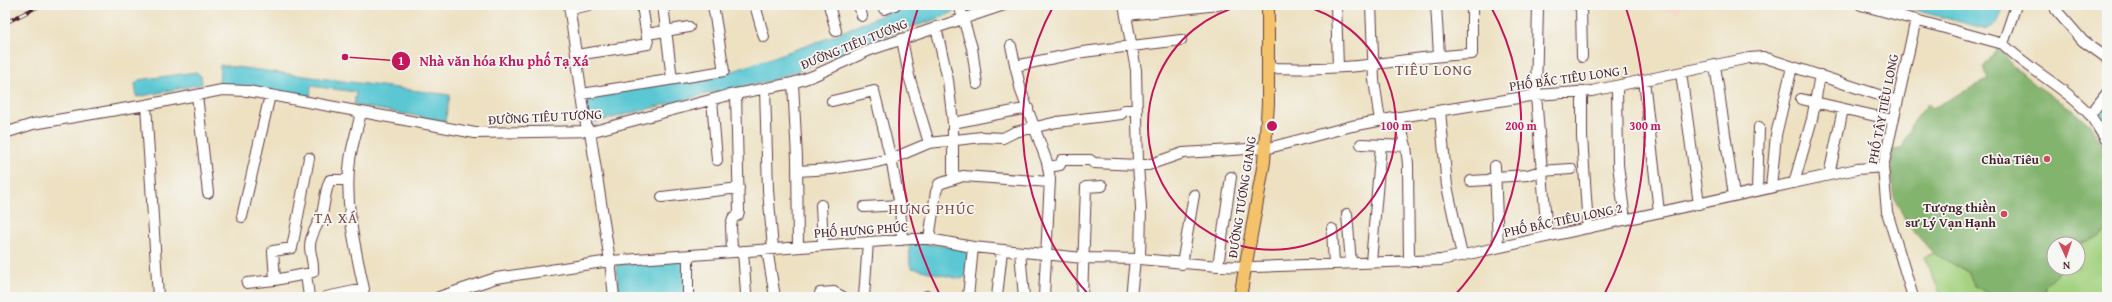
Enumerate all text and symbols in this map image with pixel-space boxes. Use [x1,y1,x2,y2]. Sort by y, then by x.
street label: ĐƯỜNG TIÊU TƯƠNG [798,14,911,74]
callout: Nhà văn hóa Khu phố Tạ Xá [391,48,597,74]
text: Nhà văn hóa Khu phố Tạ Xá [419,51,589,71]
text: 1 [398,52,404,69]
street label: PHỐ TÂY TIÊU LONG [1863,52,1903,166]
district label: TIÊU LONG [1395,59,1473,80]
street label: PHỐ BẮC TIÊU LONG 1 [1508,60,1630,96]
street label: ĐƯỜNG TIÊU TƯƠNG [488,105,603,129]
text: 100 m [1380,117,1413,134]
text: 200 m [1505,117,1538,134]
text: 300 m [1629,117,1662,134]
centre of rings [1265,119,1279,133]
street label: ĐƯỜNG TƯƠNG GIANG [1223,134,1261,259]
place label: Chùa Tiêu [1981,150,2040,169]
marker: Chùa Tiêu [2042,154,2052,164]
district label: HƯNG PHÚC [888,198,976,219]
street label: PHỐ BẮC TIÊU LONG 2 [1502,198,1624,242]
place label: Tượng thiền sư Lý Vạn Hạnh [1905,198,1996,232]
district label: TẠ XÁ [314,207,358,228]
marker: Tượng thiền sư Lý Vạn Hạnh [1999,209,2009,219]
street label: PHỐ HƯNG PHÚC [813,217,909,243]
north arrow [2046,236,2086,276]
text: N [2062,258,2071,274]

